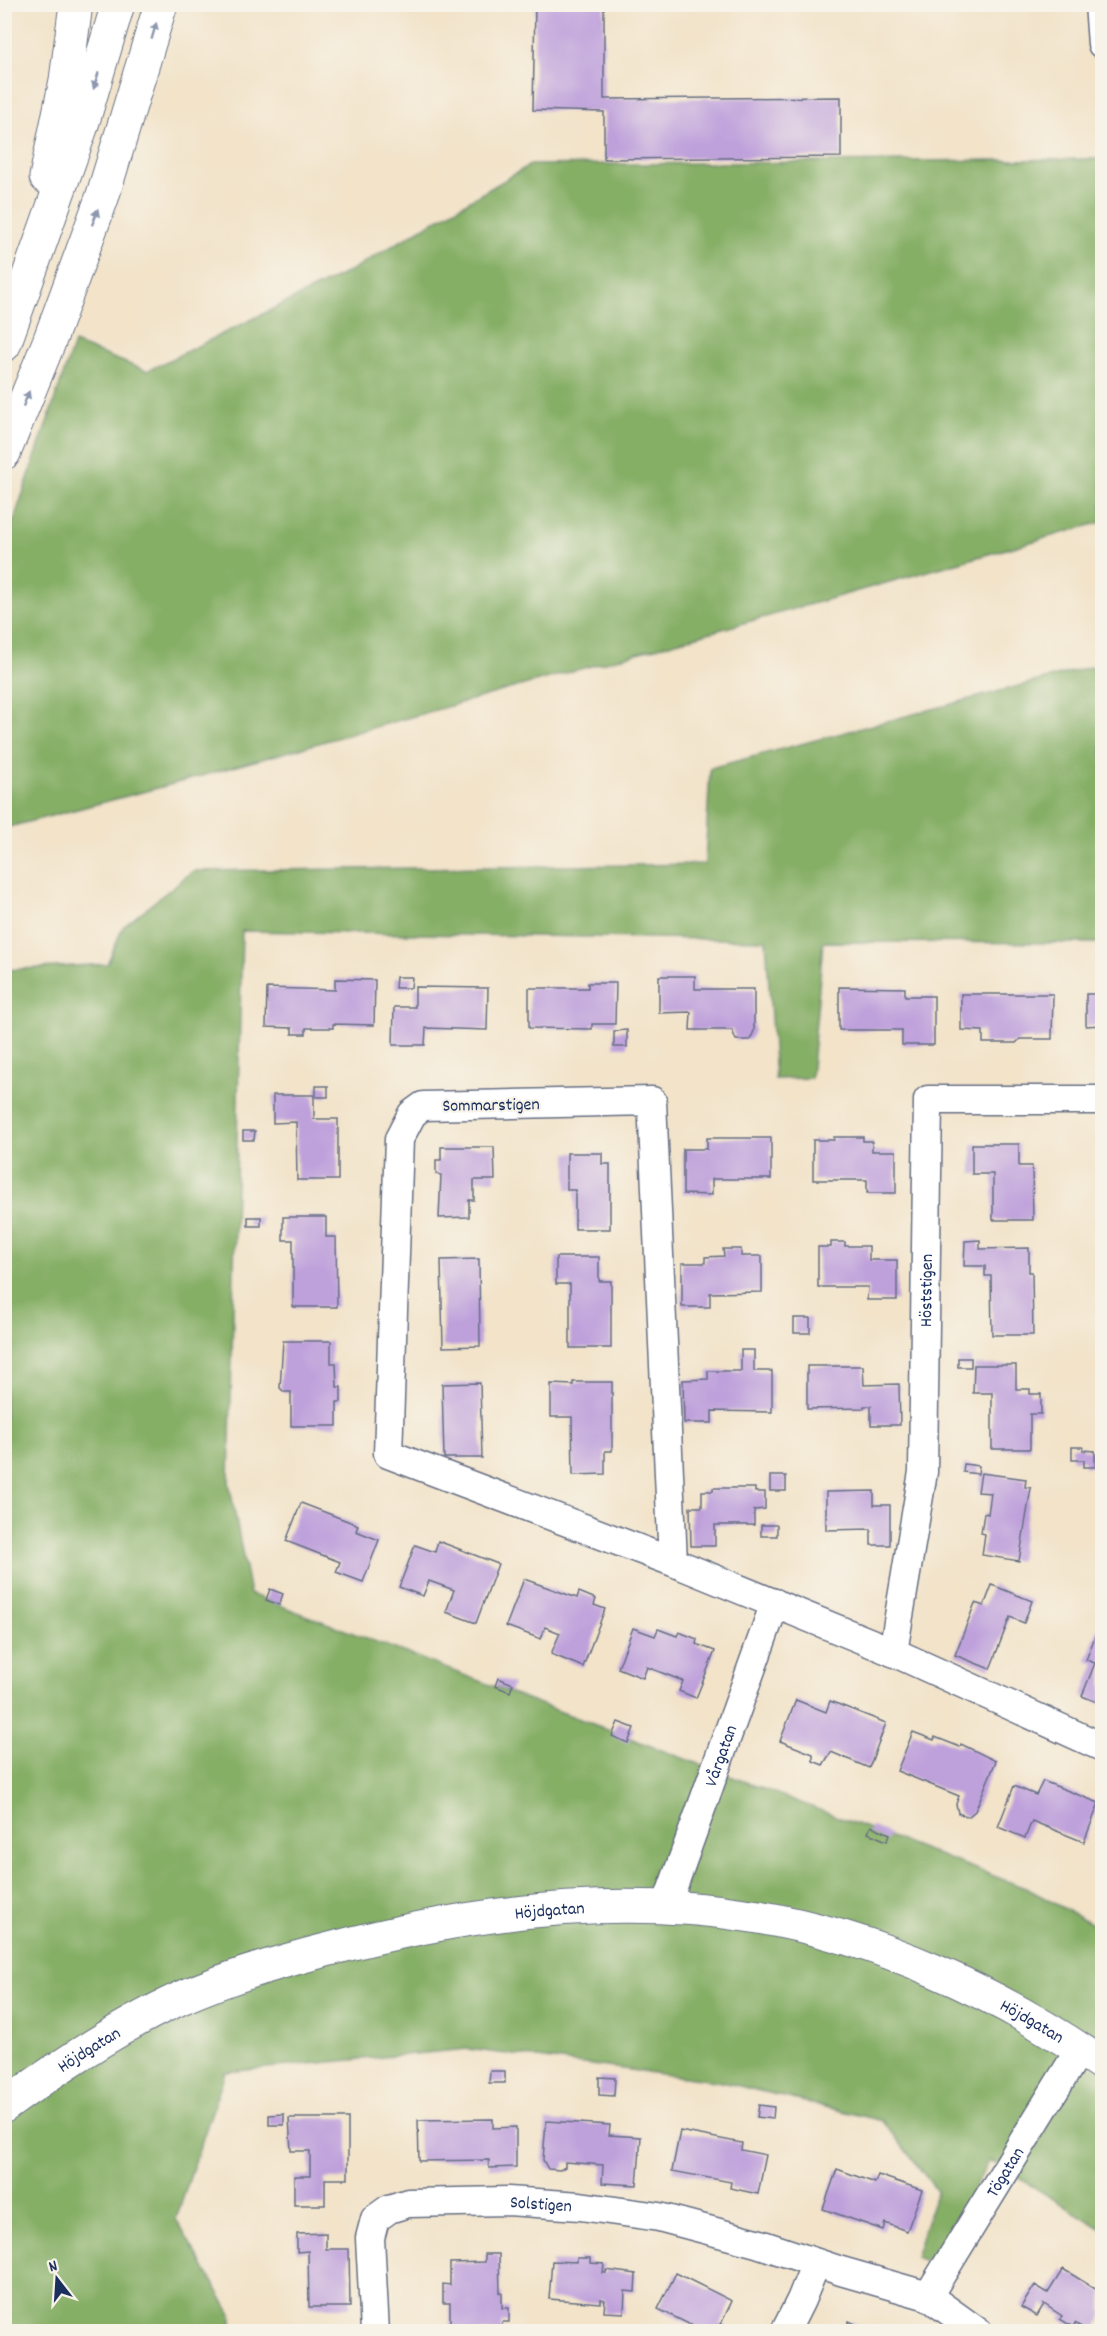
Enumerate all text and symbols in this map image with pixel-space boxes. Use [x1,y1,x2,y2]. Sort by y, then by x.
one-way arrow [149,21,159,40]
one-way arrow [91,72,100,90]
one-way arrow [90,207,100,225]
one-way arrow [22,390,31,408]
street label: Sommarstigen [442,1093,540,1120]
street label: Höststigen [915,1254,941,1327]
street label: Vårgatan [700,1722,745,1791]
street label: Höjdgatan [513,1897,585,1928]
street label: Höjdgatan [995,1994,1068,2051]
street label: Höjdgatan [53,2022,126,2080]
street label: Tögatan [982,2143,1032,2203]
street label: Solstigen [509,2191,573,2220]
north arrow [27,2249,87,2309]
text: N [46,2255,61,2279]

